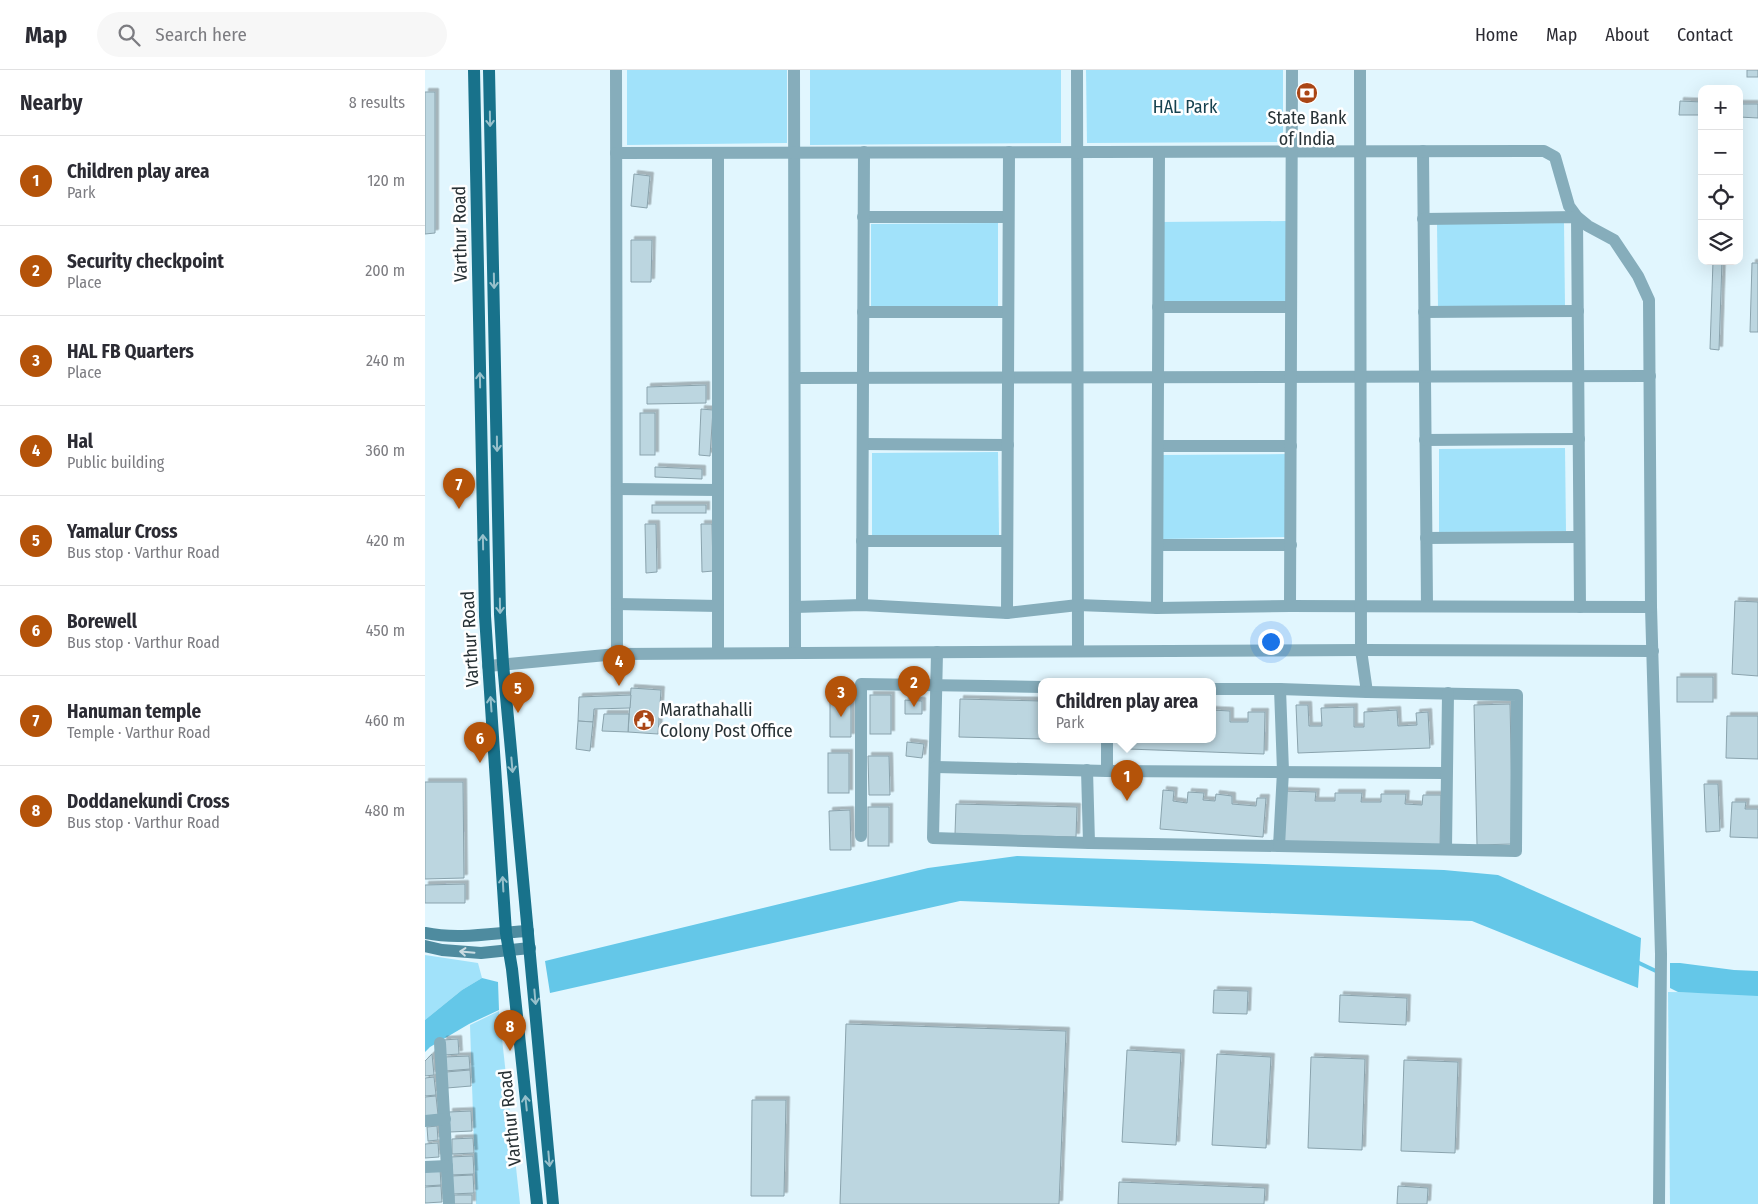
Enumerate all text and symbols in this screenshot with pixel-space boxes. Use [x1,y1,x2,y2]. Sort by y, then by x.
search box [97,12,447,57]
text: Map [25,21,67,49]
icon: search [115,21,143,49]
text: Search here [155,23,247,46]
text: Home [1475,24,1518,46]
text: Map [1546,24,1577,46]
text: About [1605,24,1649,46]
text: Contact [1677,24,1733,46]
bank icon: State Bank of India [1295,81,1319,105]
map controls [1698,85,1743,265]
button: + [1698,85,1743,130]
text: Nearby [20,90,82,116]
text: 8 results [349,93,405,112]
park label: HAL Park [1153,96,1218,118]
place label: State Bank of India [1268,107,1347,150]
one-way arrow [486,110,495,126]
button: − [1698,130,1743,175]
text: Children play area [67,160,209,183]
text: 1 [33,171,39,190]
text: 120 m [367,171,405,190]
button: locate [1698,175,1743,220]
text: Park [67,183,95,202]
street label: Varthur Road [448,186,472,282]
button: layers [1698,220,1743,265]
text: Security checkpoint [67,250,224,273]
text: 2 [32,261,40,280]
text: 200 m [365,261,405,280]
text: Place [67,273,102,292]
one-way arrow [489,273,498,289]
text: HAL FB Quarters [67,340,194,363]
text: 3 [32,351,40,370]
text: 240 m [366,351,405,370]
text: Place [67,363,102,382]
one-way arrow [475,372,485,388]
text: Hal [67,430,93,453]
one-way arrow [492,435,502,451]
text: 4 [32,441,40,460]
text: 360 m [365,441,405,460]
text: Public building [67,453,164,472]
pin: 7 [443,468,475,509]
text: Yamalur Cross [67,520,178,543]
text: 5 [32,531,40,550]
text: 420 m [366,531,405,550]
one-way arrow [479,534,488,550]
text: Bus stop · Varthur Road [67,543,220,562]
street label: Varthur Road [456,590,484,688]
one-way arrow [496,598,505,614]
text: Borewell [67,610,137,633]
text: 6 [32,621,40,640]
text: 450 m [366,621,405,640]
your location [1258,629,1284,655]
text: Bus stop · Varthur Road [67,633,220,652]
pin: 4 [603,645,635,686]
pin: 2 [898,666,930,707]
pin: 5 [502,672,534,713]
pin: 3 [825,676,857,717]
popup [1038,678,1216,743]
text: Children play area [1056,690,1198,713]
one-way arrow [486,697,496,713]
place label: Marathahalli Colony Post Office [660,699,793,742]
text: Hanuman temple [67,700,201,723]
public building icon: Marathahalli Colony Post Office [632,708,656,732]
text: 7 [33,711,39,730]
text: 460 m [365,711,405,730]
text: Park [1056,713,1084,732]
pin: 6 [464,722,496,763]
text: Temple · Varthur Road [67,723,211,742]
one-way arrow [508,757,517,773]
pin: 1 [1111,760,1143,801]
text: Doddanekundi Cross [67,790,230,813]
text: 8 [32,801,40,820]
text: 480 m [365,801,405,820]
text: Bus stop · Varthur Road [67,813,220,832]
one-way arrow [499,876,508,892]
one-way arrow [459,947,475,957]
one-way arrow [530,988,539,1004]
pin: 8 [494,1010,526,1051]
street label: Varthur Road [494,1069,526,1167]
one-way arrow [521,1096,531,1112]
one-way arrow [545,1150,554,1166]

